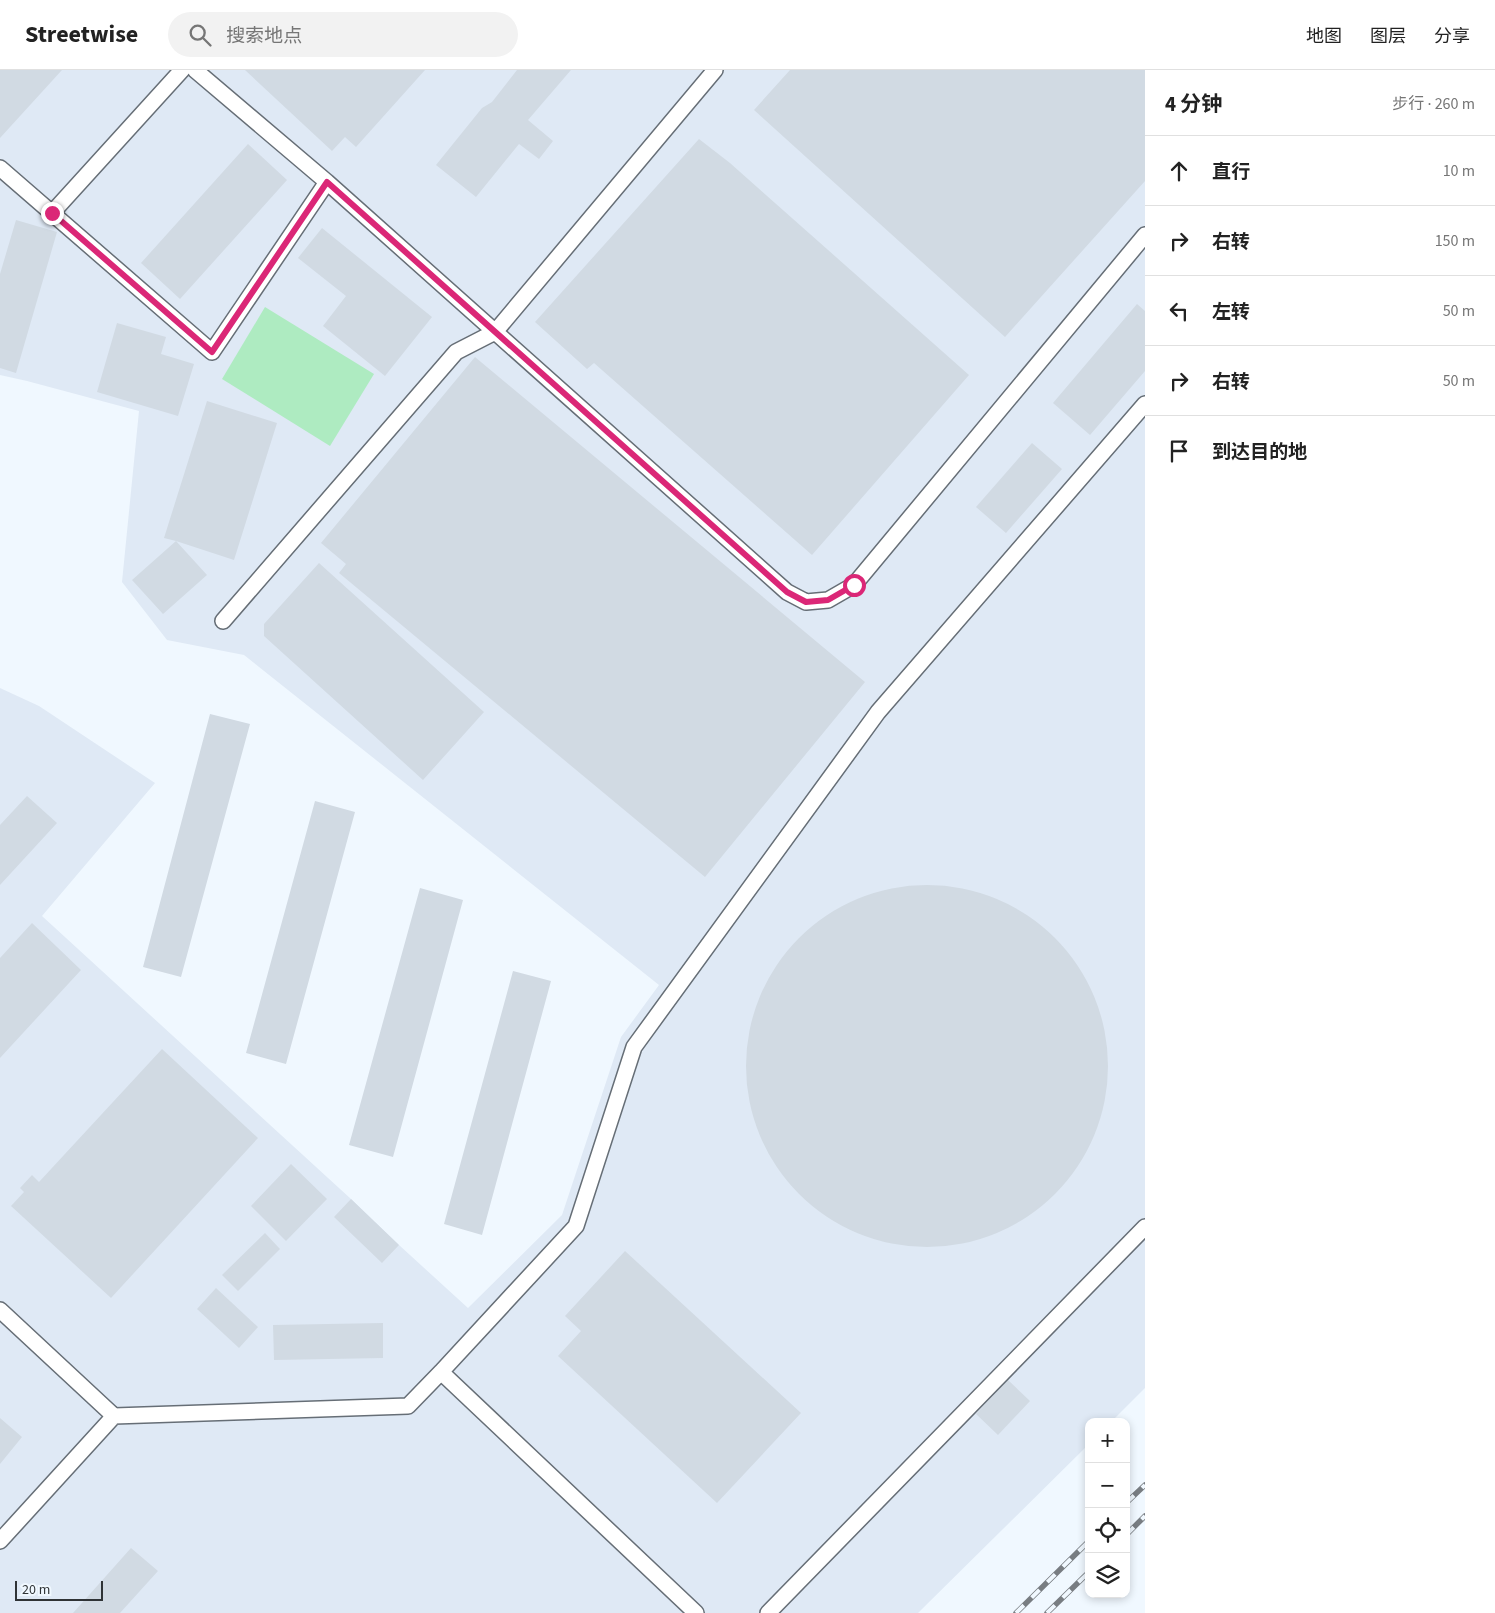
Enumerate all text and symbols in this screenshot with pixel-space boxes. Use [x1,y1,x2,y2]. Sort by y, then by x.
search box [168,12,518,57]
text: Streetwise [25,17,138,52]
icon: search [186,21,214,49]
text: 搜索地点 [226,23,302,50]
text: 地图 [1306,24,1342,49]
text: 图层 [1370,24,1406,49]
text: 分享 [1434,24,1470,49]
text: 4 分钟 [1165,89,1222,119]
text: 步行 · 260 m [1392,93,1475,115]
icon: ahead [1165,157,1193,185]
text: 直行 [1212,159,1250,186]
text: 10 m [1443,160,1475,182]
route end [41,202,64,225]
icon: right [1165,227,1193,255]
text: 右转 [1212,229,1250,256]
text: 150 m [1435,230,1475,252]
icon: left [1165,297,1193,325]
text: 左转 [1212,299,1250,326]
text: 50 m [1443,300,1475,322]
icon: right [1165,367,1193,395]
text: 右转 [1212,369,1250,396]
text: 50 m [1443,370,1475,392]
icon: arrive [1165,437,1193,465]
text: 到达目的地 [1212,439,1307,466]
route start [843,574,866,597]
map controls [1085,1418,1130,1598]
button: + [1085,1418,1130,1463]
button: − [1085,1463,1130,1508]
button: locate [1085,1508,1130,1553]
button: layers [1085,1553,1130,1598]
scale bar [15,1578,102,1601]
text: 20 m [22,1580,50,1600]

